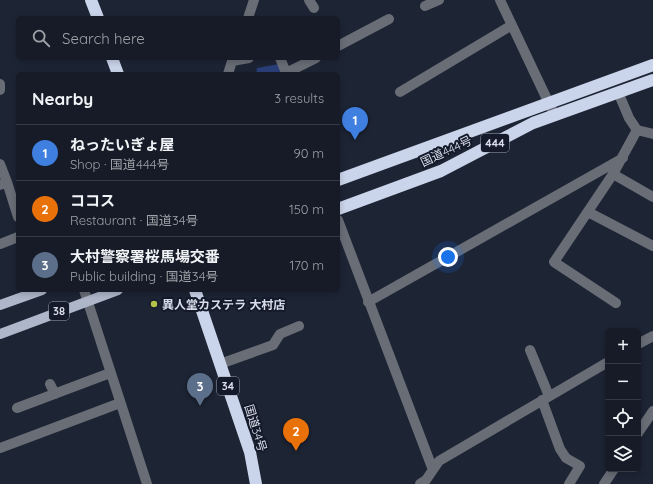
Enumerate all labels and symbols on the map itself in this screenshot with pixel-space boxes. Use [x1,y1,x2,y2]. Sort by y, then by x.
pin: 1 [342,107,368,140]
street label: 国道444号 [418,133,474,169]
road number: 444 [481,134,509,152]
your location [438,247,458,267]
place label: 異人堂カステラ 大村店 [162,297,285,312]
marker: 異人堂カステラ 大村店 [149,299,159,309]
road number: 38 [49,302,69,320]
pin: 3 [187,373,213,406]
road number: 34 [217,377,239,395]
street label: 国道34号 [242,403,270,453]
pin: 2 [283,418,309,451]

